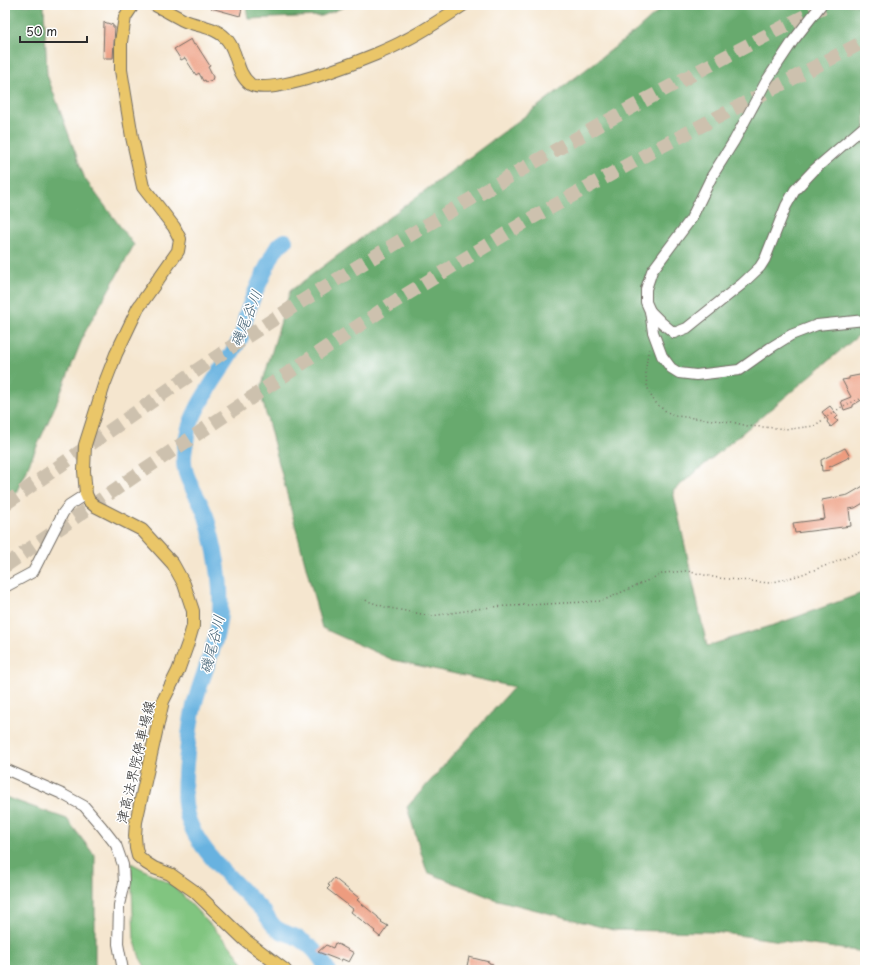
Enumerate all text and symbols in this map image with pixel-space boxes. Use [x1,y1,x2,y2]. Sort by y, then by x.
scale bar [20,18,87,44]
text: 50 m [26,22,57,40]
water label: 磯尾谷川 [223,286,267,350]
water label: 磯尾谷川 [193,612,229,676]
street label: 津高法界院停車場線 [111,698,159,826]

